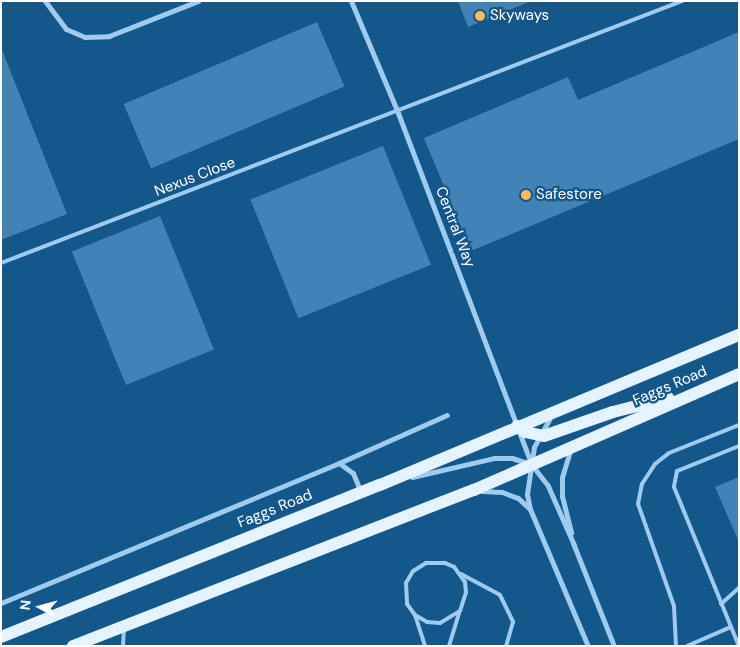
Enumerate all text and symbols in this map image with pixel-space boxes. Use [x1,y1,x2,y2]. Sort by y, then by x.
place label: Skyways [490,7,549,25]
marker: Skyways [474,10,486,22]
street label: Nexus Close [152,153,238,201]
street label: Central Way [431,184,479,270]
place label: Safestore [536,186,602,204]
marker: Safestore [520,189,532,201]
street label: Faggs Road [630,362,710,410]
street label: Faggs Road [235,486,315,532]
north arrow [15,582,65,632]
text: N [16,599,35,611]

